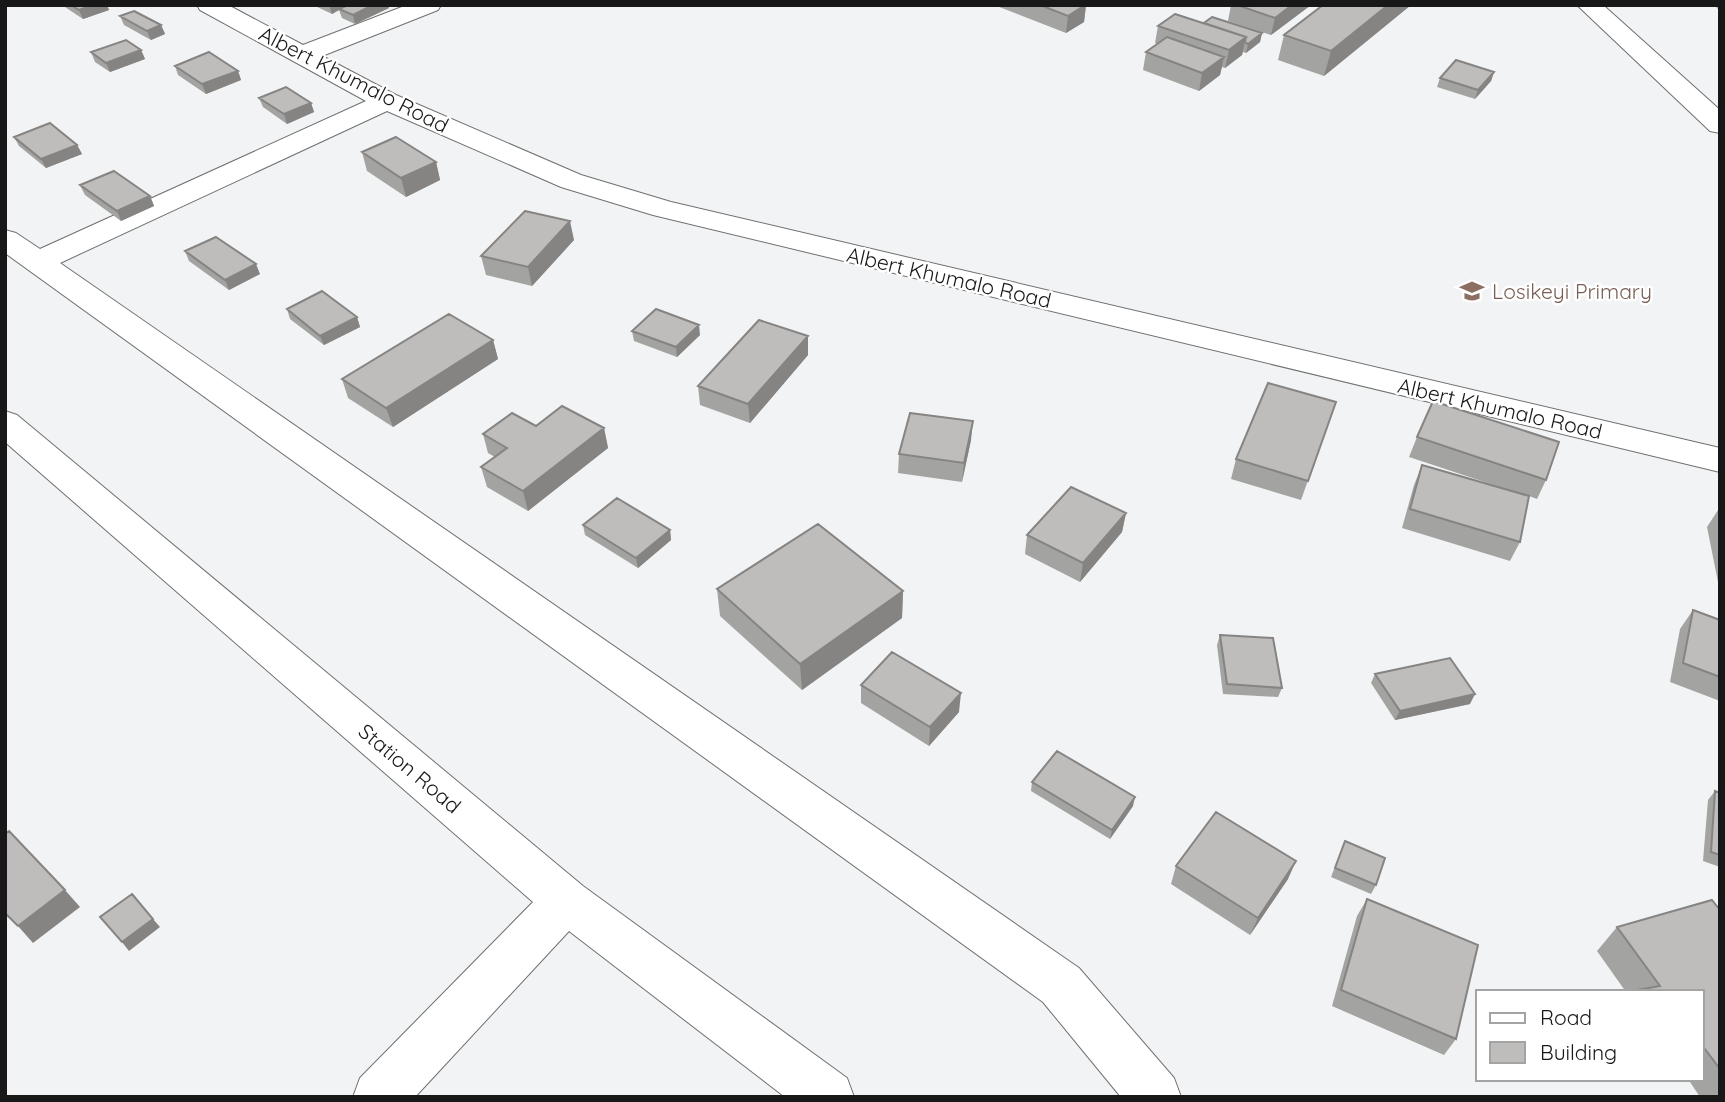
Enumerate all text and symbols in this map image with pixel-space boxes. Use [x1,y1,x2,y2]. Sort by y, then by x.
street label: Albert Khumalo Road [255,20,453,138]
street label: Albert Khumalo Road [844,241,1054,313]
school or university icon: Losikeyi Primary [1458,277,1486,305]
place label: Losikeyi Primary [1492,278,1652,304]
street label: Albert Khumalo Road [1395,372,1605,444]
street label: Station Road [353,718,467,818]
legend [1476,990,1704,1081]
text: Road [1540,1004,1592,1030]
text: Building [1540,1039,1617,1065]

